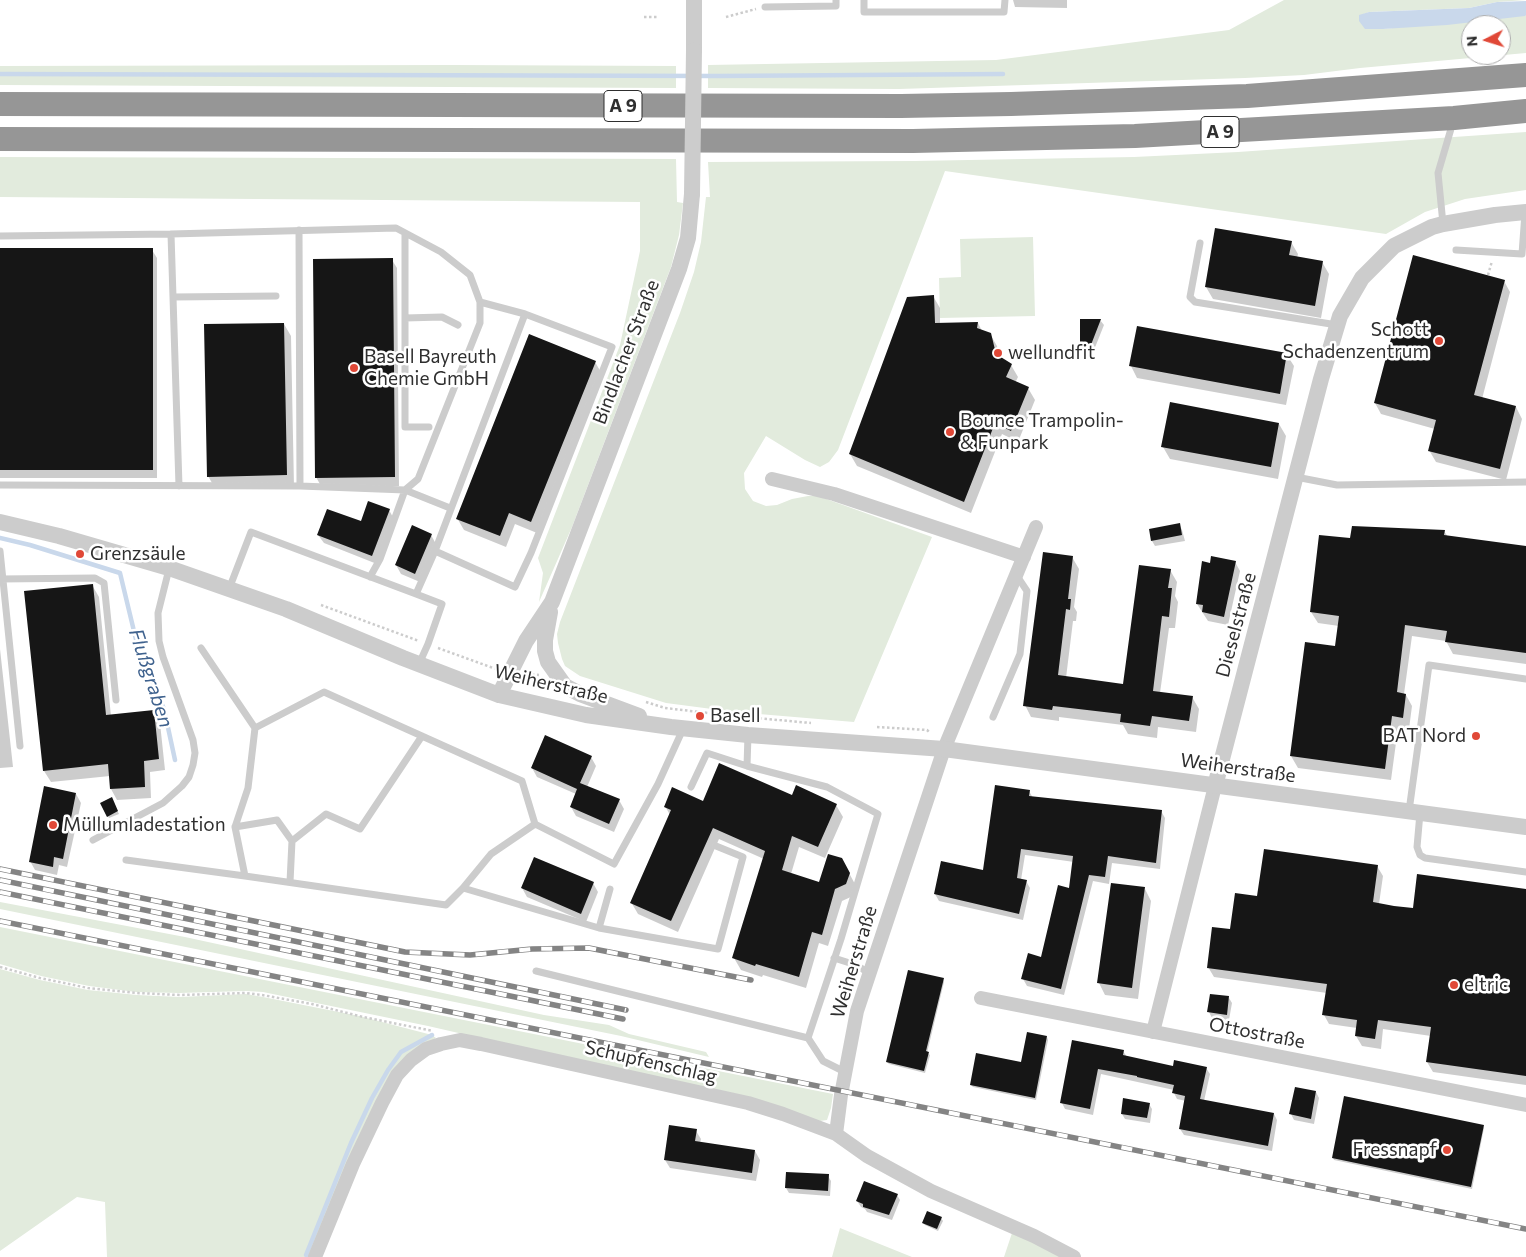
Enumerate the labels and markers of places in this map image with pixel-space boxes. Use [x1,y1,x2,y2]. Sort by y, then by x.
place label: Schott Schadenzentrum [1283,319,1429,363]
marker: Schott Schadenzentrum [1433,335,1445,347]
place label: wellundfit [1008,342,1095,364]
place label: Basell Bayreuth Chemie GmbH [364,346,497,390]
marker: wellundfit [992,347,1004,359]
marker: Basell Bayreuth Chemie GmbH [348,362,360,374]
place label: Bounce Trampolin- & Funpark [960,410,1124,454]
marker: Bounce Trampolin- & Funpark [944,426,956,438]
place label: Grenzsäule [90,543,185,565]
marker: Grenzsäule [74,548,86,560]
place label: Basell [710,705,761,727]
marker: Basell [694,710,706,722]
place label: BAT Nord [1383,725,1466,747]
marker: BAT Nord [1470,730,1482,742]
place label: Müllumladestation [63,814,226,836]
marker: Müllumladestation [47,819,59,831]
place label: eltric [1464,974,1509,996]
marker: eltric [1448,979,1460,991]
place label: Fressnapf [1352,1139,1437,1161]
marker: Fressnapf [1441,1144,1453,1156]

